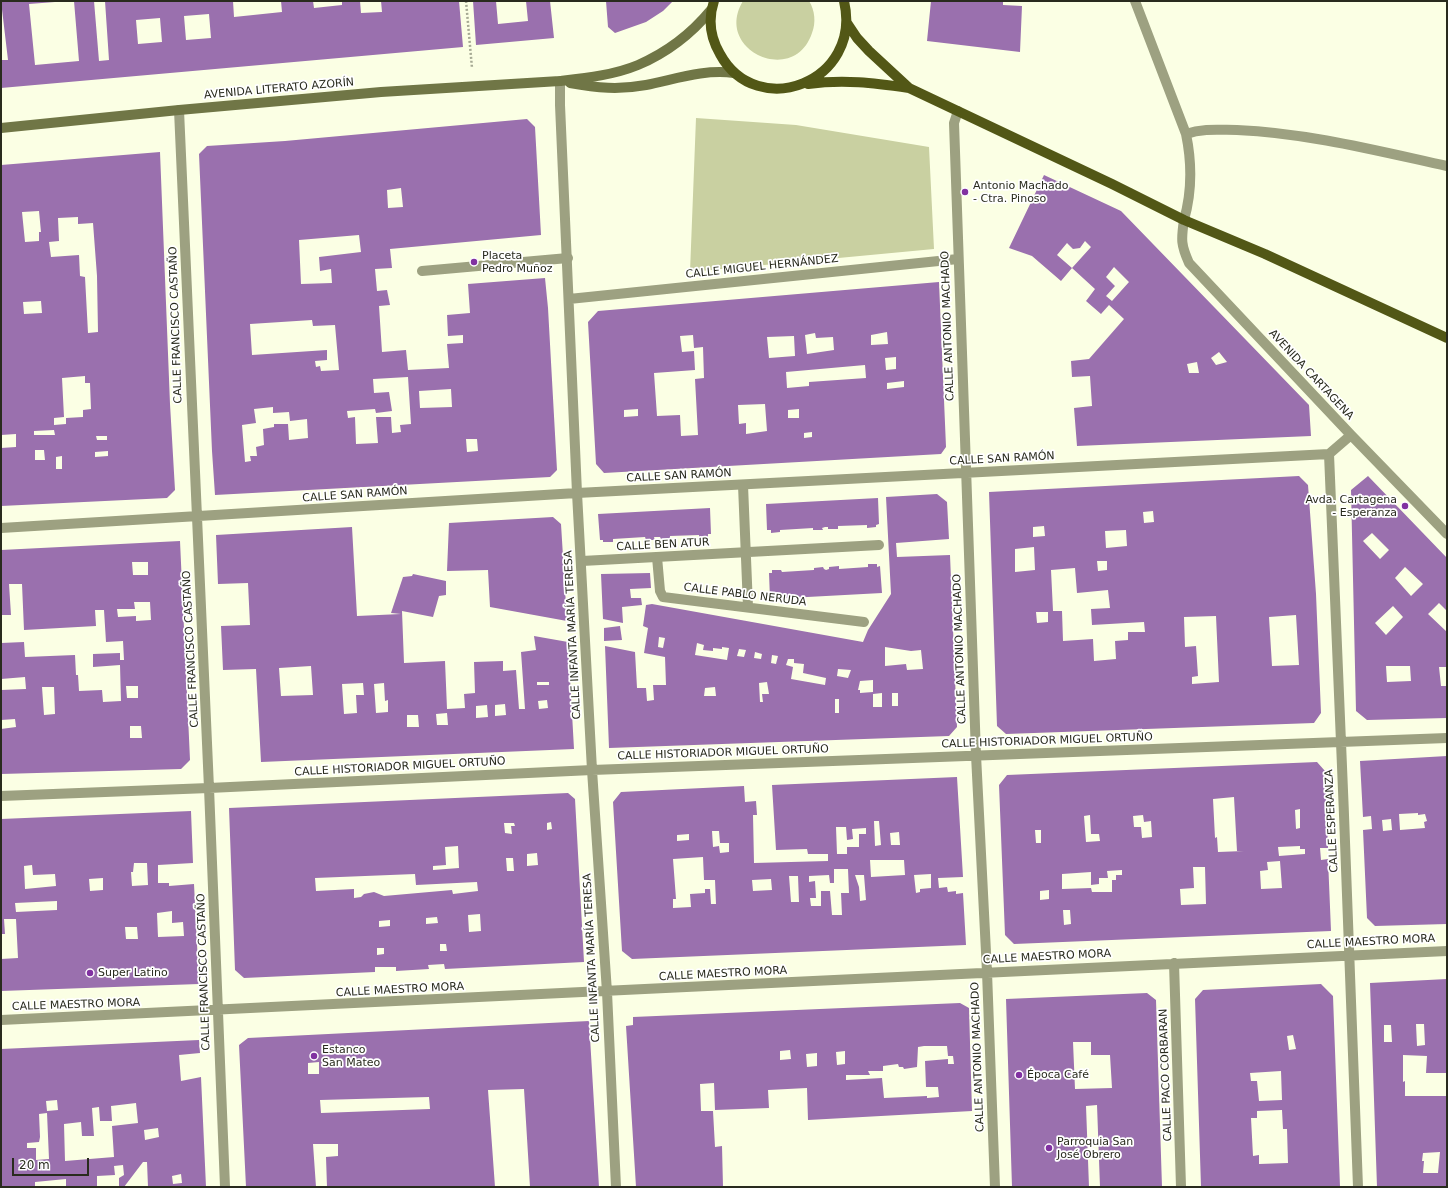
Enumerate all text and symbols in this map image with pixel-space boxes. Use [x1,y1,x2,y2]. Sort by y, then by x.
street label: AVENIDA LITERATO AZORÍN [203,76,355,102]
place label: Antonio Machado - Ctra. Pinoso [973,179,1068,205]
marker: Antonio Machado - Ctra. Pinoso [960,187,970,197]
street label: CALLE FRANCISCO CASTAÑO [167,246,185,404]
place label: Placeta Pedro Muñoz [482,249,552,275]
street label: CALLE ANTONIO MACHADO [939,251,957,401]
street label: CALLE MIGUEL HERNÁNDEZ [685,252,839,282]
marker: Placeta Pedro Muñoz [469,257,479,267]
street label: AVENIDA CARTAGENA [1266,327,1356,423]
street label: CALLE SAN RAMÓN [949,450,1055,468]
street label: CALLE SAN RAMÓN [626,467,732,485]
street label: CALLE SAN RAMÓN [302,485,408,505]
place label: Avda. Cartagena - Esperanza [1305,493,1397,519]
marker: Avda. Cartagena - Esperanza [1400,501,1410,511]
street label: CALLE BEN ATUR [616,536,710,554]
street label: CALLE INFANTA MARÍA TERESA [562,550,584,720]
street label: CALLE FRANCISCO CASTAÑO [180,570,202,728]
street label: CALLE ANTONIO MACHADO [951,574,969,724]
street label: CALLE PABLO NERUDA [683,581,807,609]
street label: CALLE HISTORIADOR MIGUEL ORTUÑO [941,731,1153,751]
street label: CALLE HISTORIADOR MIGUEL ORTUÑO [617,743,829,763]
street label: CALLE HISTORIADOR MIGUEL ORTUÑO [294,755,506,779]
street label: CALLE ESPERANZA [1323,769,1341,873]
street label: CALLE INFANTA MARÍA TERESA [581,873,603,1043]
street label: CALLE FRANCISCO CASTAÑO [195,893,213,1051]
street label: CALLE MAESTRO MORA [1307,932,1435,952]
street label: CALLE MAESTRO MORA [983,947,1111,967]
street label: CALLE MAESTRO MORA [659,964,787,984]
place label: Super Latino [98,966,168,980]
marker: Super Latino [85,968,95,978]
street label: CALLE MAESTRO MORA [336,980,464,1000]
street label: CALLE ANTONIO MACHADO [969,982,987,1132]
street label: CALLE MAESTRO MORA [12,996,140,1014]
street label: CALLE PACO CORBARAN [1157,1008,1175,1142]
place label: Estanco San Mateo [322,1043,380,1069]
marker: Estanco San Mateo [309,1051,319,1061]
place label: Época Café [1027,1068,1089,1082]
marker: Época Café [1014,1070,1024,1080]
place label: Parroquia San José Obrero [1057,1135,1133,1161]
marker: Parroquia San José Obrero [1044,1143,1054,1153]
scale bar [14,1150,91,1176]
text: 20 m [19,1158,50,1172]

